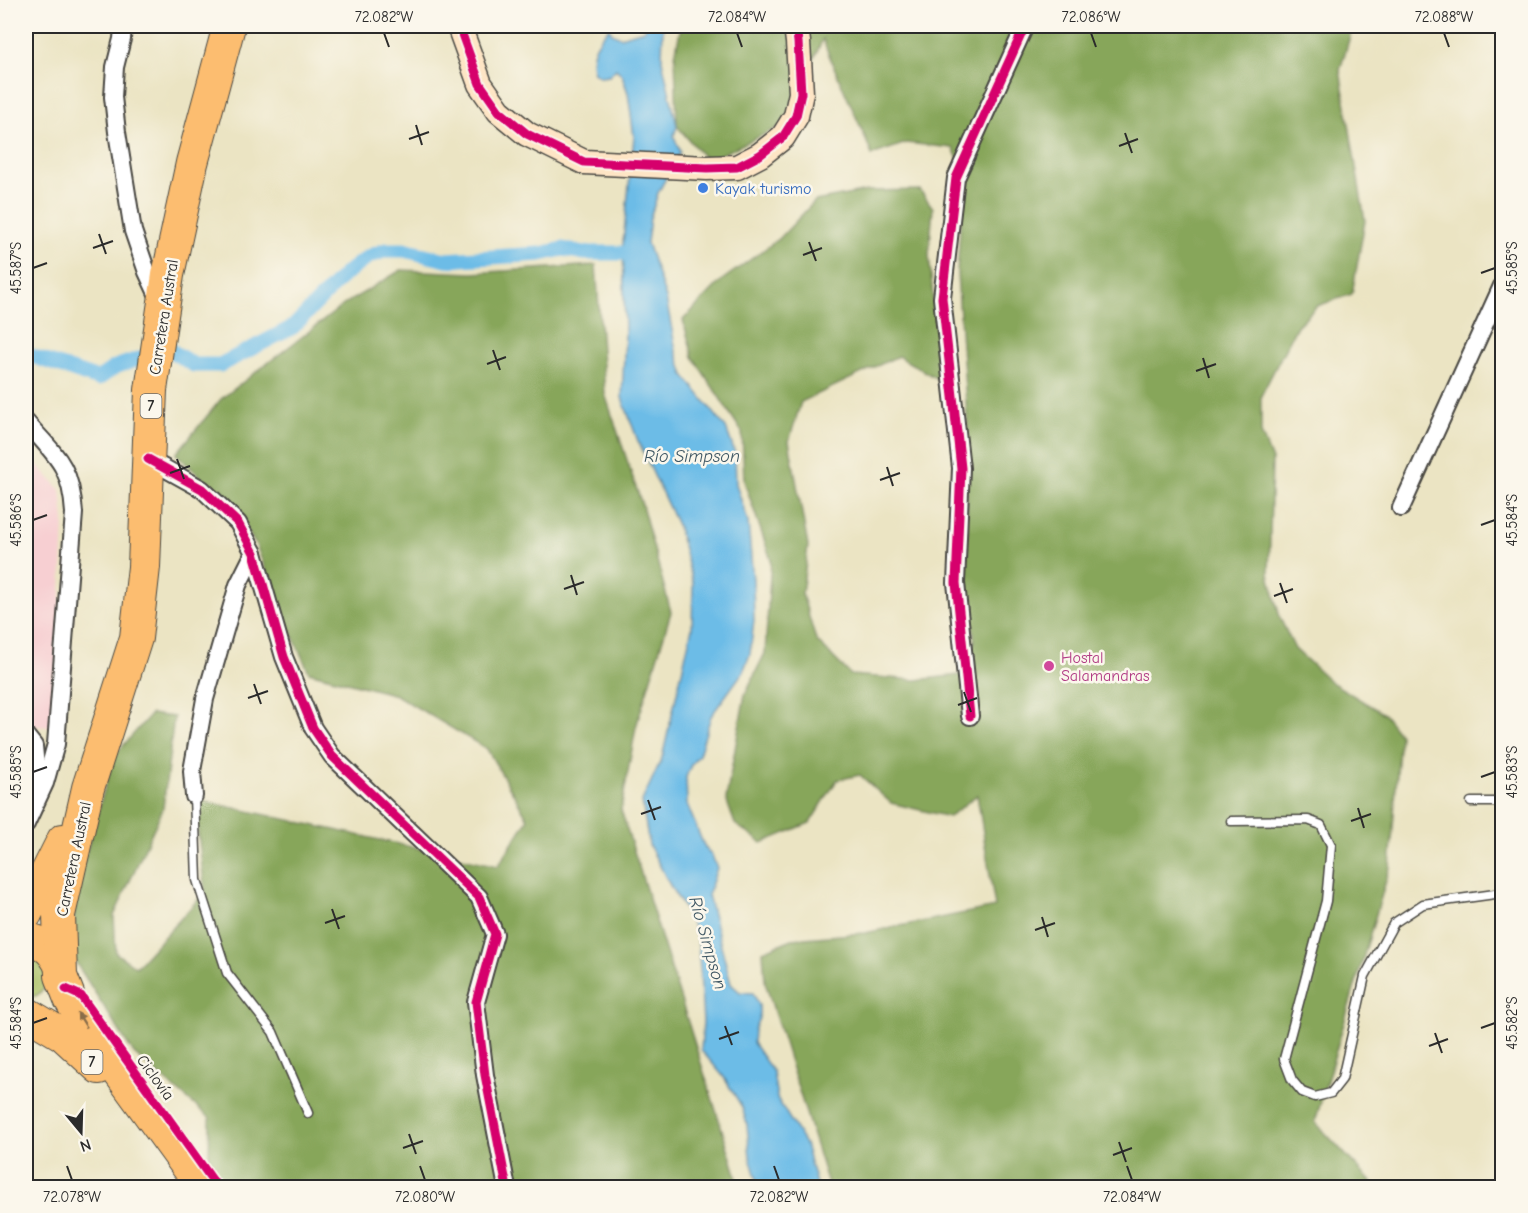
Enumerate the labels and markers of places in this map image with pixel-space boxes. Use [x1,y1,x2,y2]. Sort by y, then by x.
place label: Kayak turismo [715,180,812,198]
marker: Kayak turismo [696,181,710,195]
place label: Hostal Salamandras [1061,649,1150,685]
marker: Hostal Salamandras [1042,659,1056,673]

